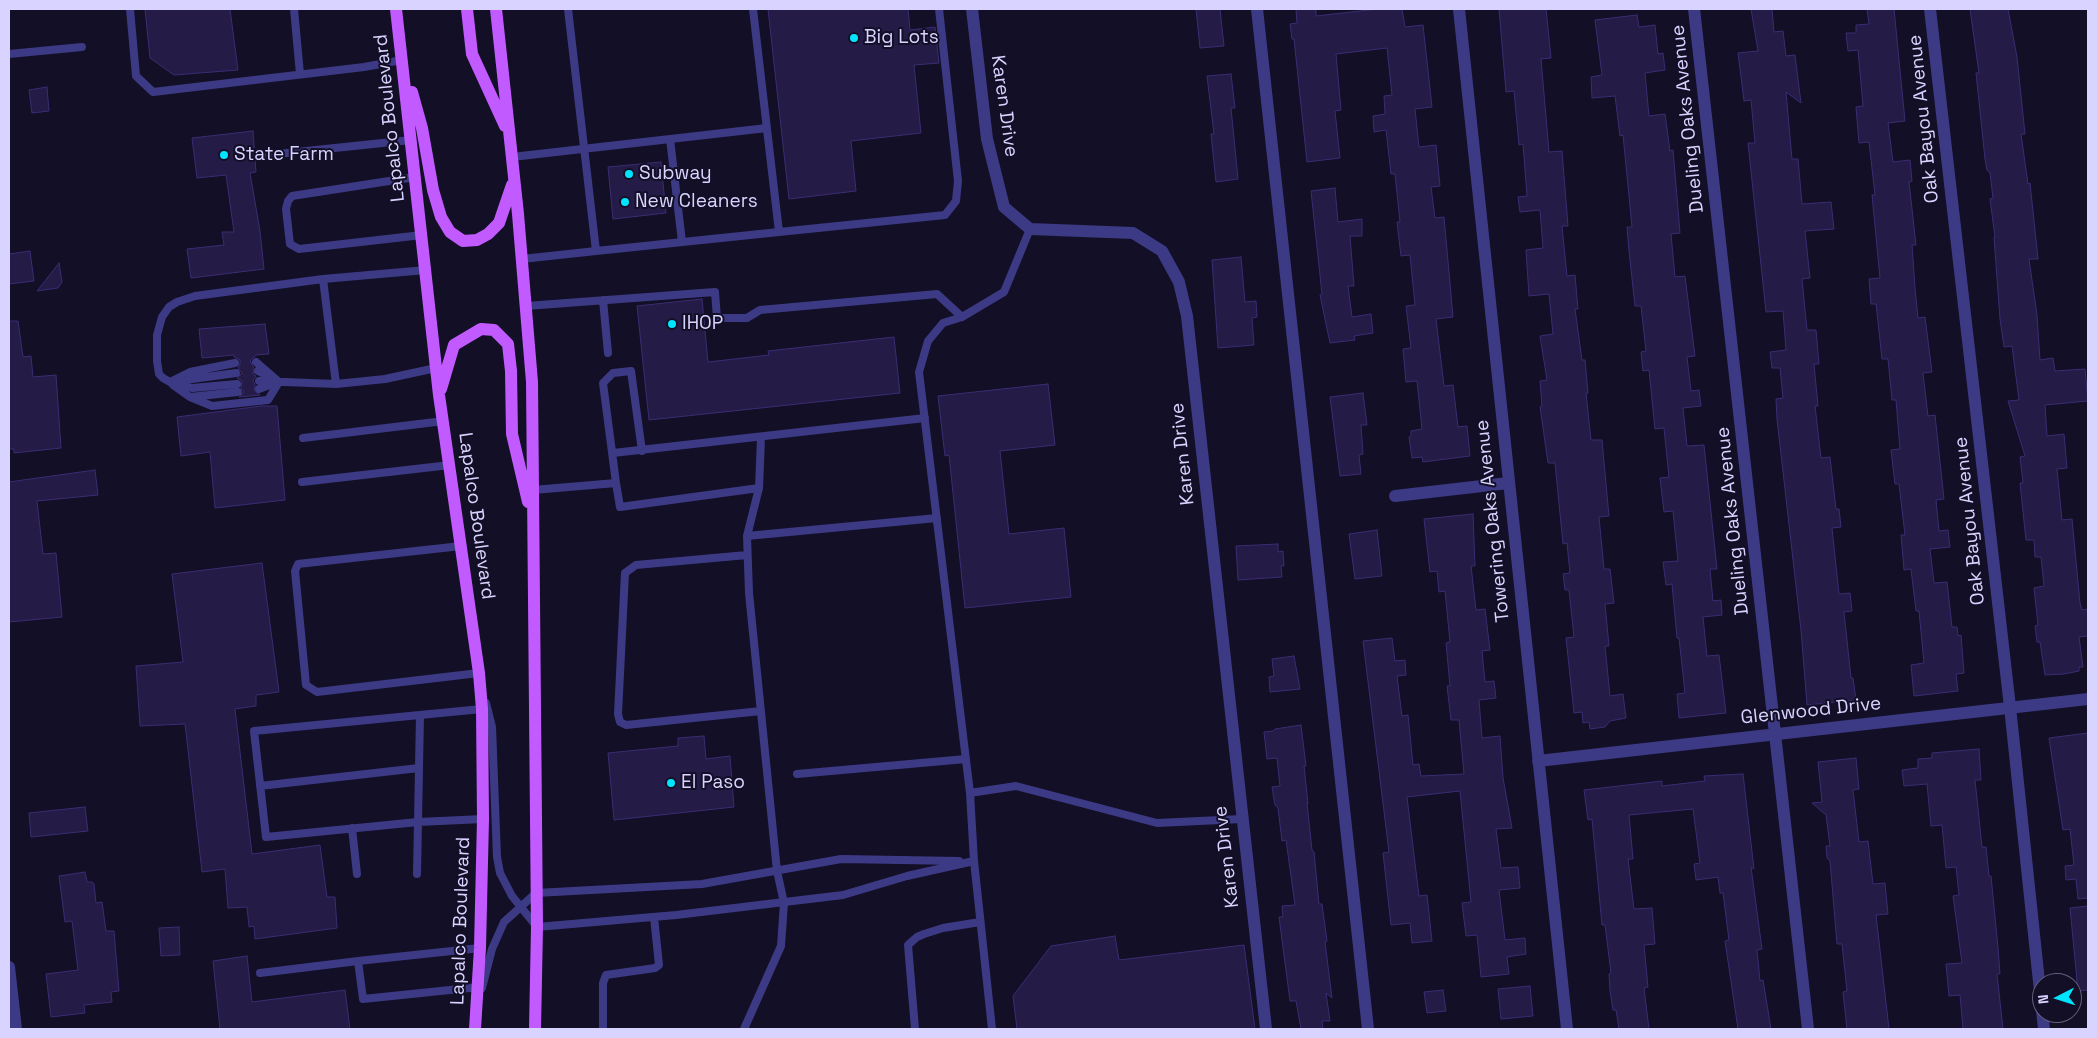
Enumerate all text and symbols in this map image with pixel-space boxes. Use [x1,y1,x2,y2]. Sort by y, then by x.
street label: Dueling Oaks Avenue [1667,24,1709,214]
place label: Big Lots [864,27,939,49]
marker: Big Lots [848,32,860,44]
street label: Lapalco Boulevard [370,33,410,203]
street label: Oak Bayou Avenue [1904,34,1944,204]
street label: Karen Drive [986,54,1022,158]
place label: State Farm [234,144,334,166]
marker: State Farm [218,149,230,161]
place label: Subway [639,163,712,185]
marker: Subway [623,168,635,180]
place label: New Cleaners [635,191,758,213]
marker: New Cleaners [619,196,631,208]
place label: IHOP [682,313,723,335]
marker: IHOP [666,318,678,330]
street label: Karen Drive [1166,402,1200,506]
street label: Towering Oaks Avenue [1471,419,1515,623]
street label: Dueling Oaks Avenue [1712,426,1754,616]
street label: Lapalco Boulevard [453,431,499,601]
street label: Oak Bayou Avenue [1950,436,1990,606]
street label: Glenwood Drive [1740,692,1882,730]
place label: El Paso [681,772,745,794]
marker: El Paso [665,777,677,789]
street label: Karen Drive [1209,805,1245,909]
street label: Lapalco Boulevard [447,836,475,1006]
north arrow [2032,973,2082,1023]
text: N [2034,994,2052,1005]

